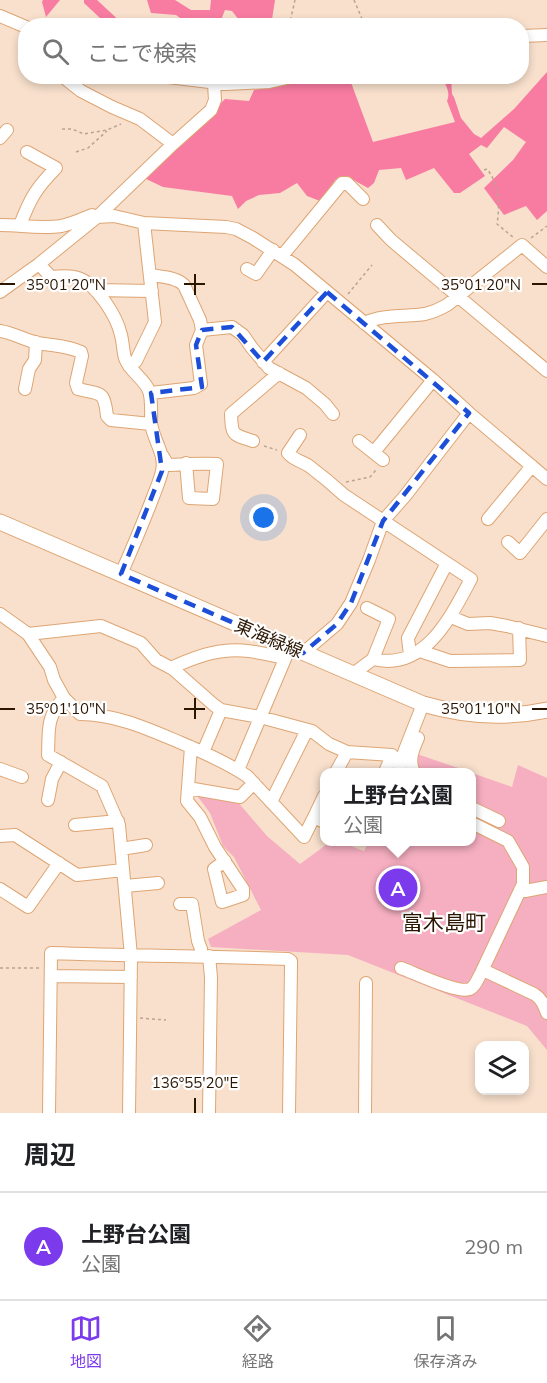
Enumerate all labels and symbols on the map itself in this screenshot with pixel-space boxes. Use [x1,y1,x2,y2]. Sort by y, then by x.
text: 35°01'20"N [26,275,106,294]
text: 35°01'20"N [441,275,521,294]
your location [249,503,278,532]
street label: 東海緑線 [231,613,307,663]
text: 35°01'10"N [26,699,106,718]
text: 35°01'10"N [441,699,521,718]
pin: A [378,866,418,910]
district label: 富木島町 [402,909,486,935]
text: 136°55'20"E [152,1073,238,1092]

